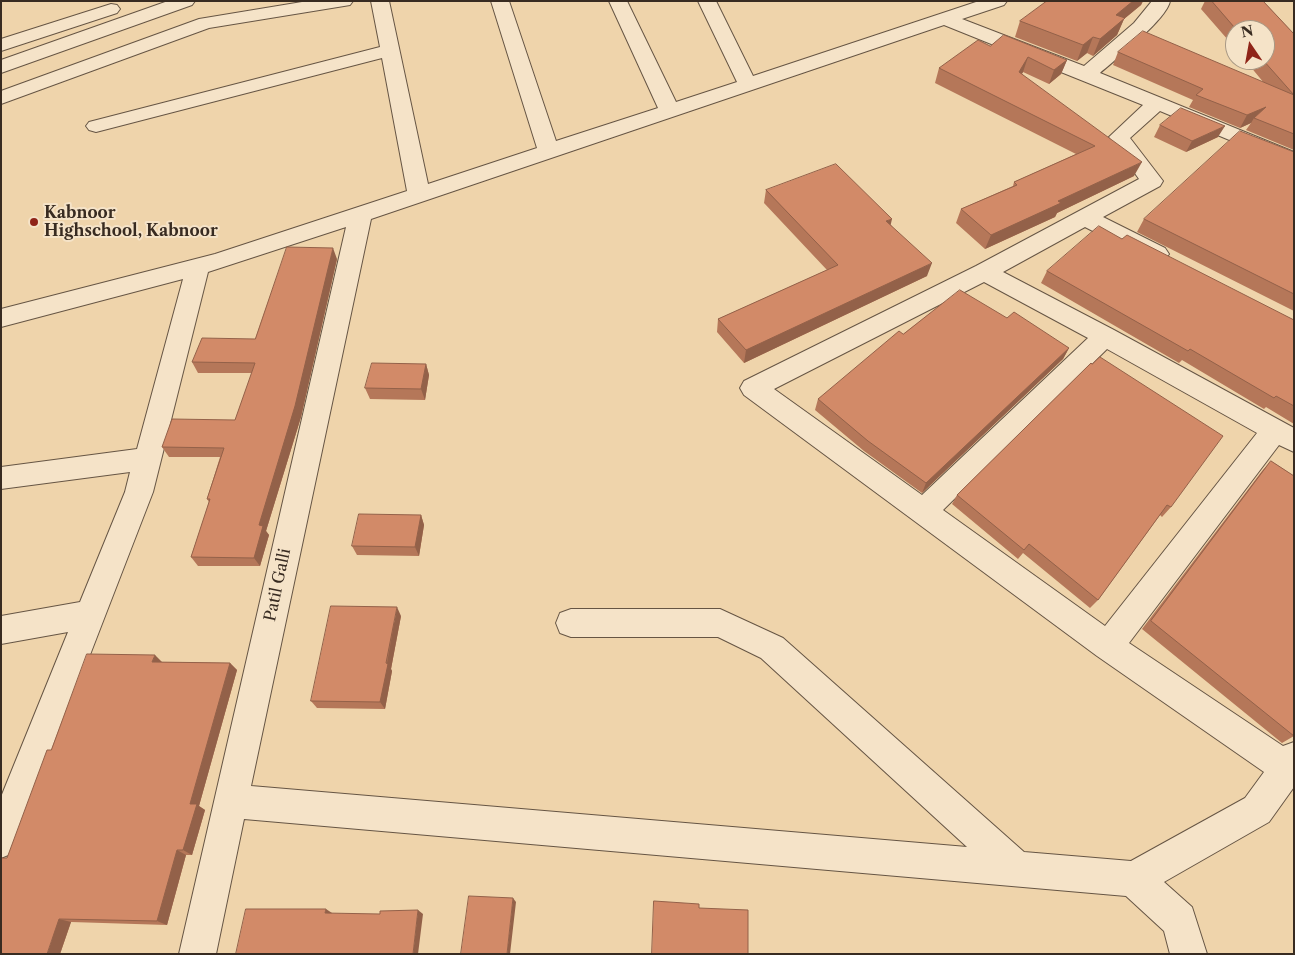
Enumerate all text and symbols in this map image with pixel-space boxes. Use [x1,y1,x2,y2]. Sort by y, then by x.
north arrow [1225,20,1275,70]
text: N [1239,21,1255,41]
place label: Kabnoor Highschool, Kabnoor [44,203,218,241]
marker: Kabnoor Highschool, Kabnoor [28,216,40,228]
street label: Patil Galli [261,547,295,623]

